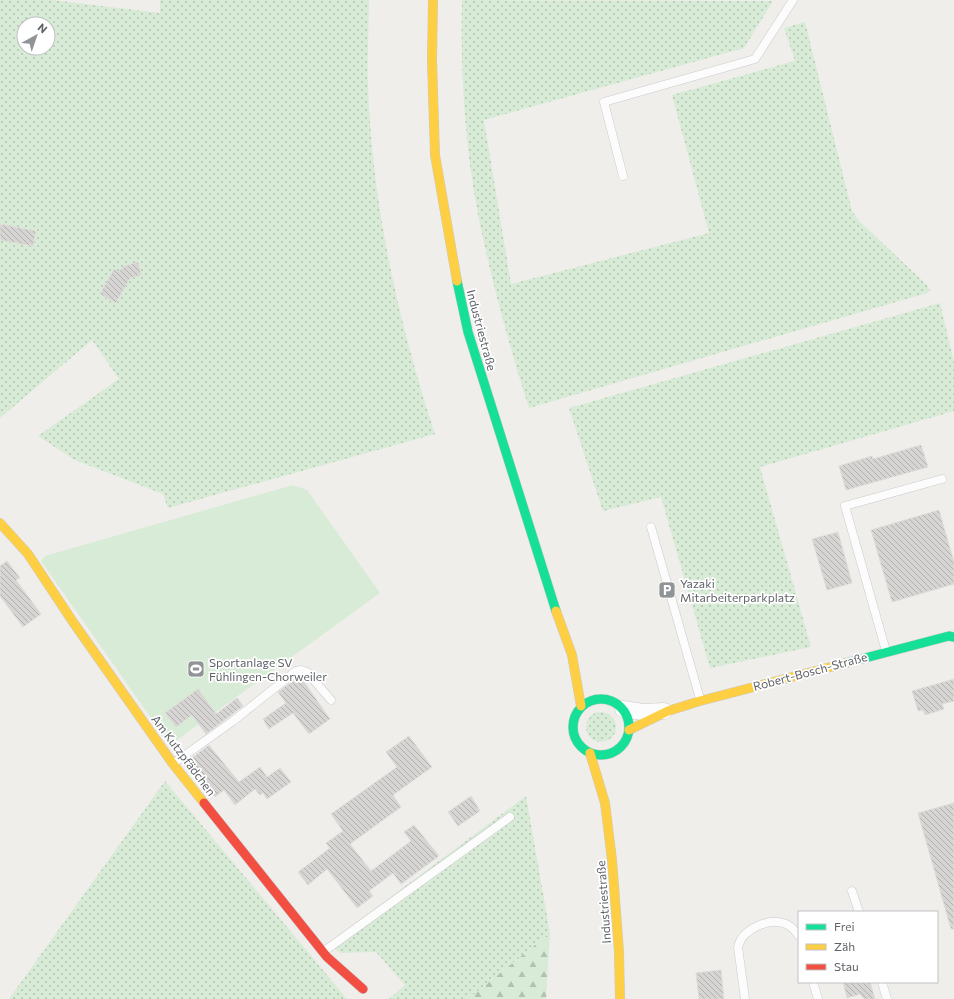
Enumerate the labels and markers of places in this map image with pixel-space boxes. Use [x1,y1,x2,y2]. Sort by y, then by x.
place label: Yazaki Mitarbeiterparkplatz [680,576,795,604]
parking icon: Yazaki Mitarbeiterparkplatz [657,580,677,600]
place label: Sportanlage SV Fühlingen-Chorweiler [209,655,327,683]
sports icon: Sportanlage SV Fühlingen-Chorweiler [186,659,206,679]

